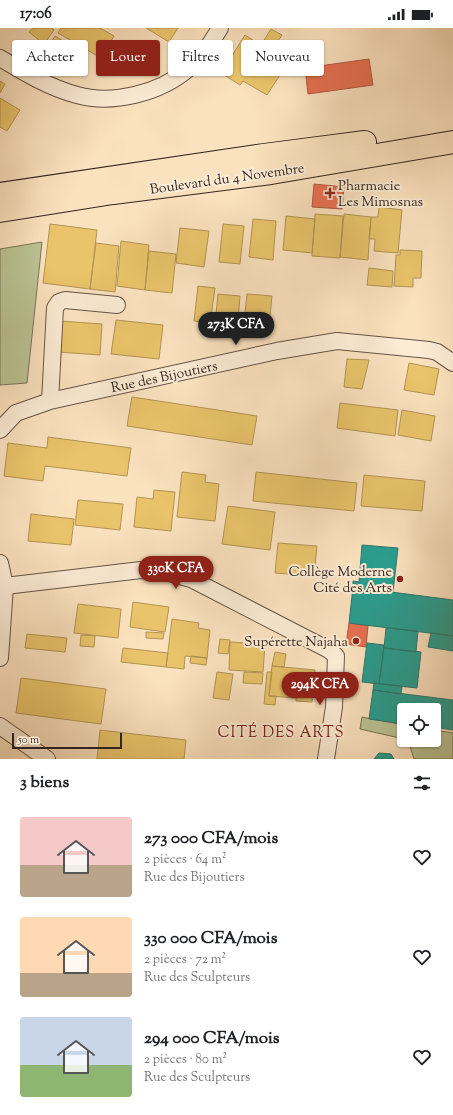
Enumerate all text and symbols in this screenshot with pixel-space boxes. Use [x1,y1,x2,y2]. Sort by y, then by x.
text: 17:06 [20,4,52,25]
chip: Acheter [12,40,88,76]
chip: Louer [96,40,160,76]
chip: Filtres [168,40,233,76]
chip: Nouveau [241,40,324,76]
street label: Boulevard du 4 Novembre [149,159,306,201]
place label: Pharmacie Les Mimosnas [338,177,423,213]
marker: Pharmacie Les Mimosnas [325,188,335,198]
pin: 273K CFA [195,312,277,346]
text: 273K CFA [207,316,265,334]
street label: Rue des Bijoutiers [109,357,219,399]
pin: 330K CFA [135,556,217,590]
text: 330K CFA [148,560,204,578]
place label: Collège Moderne Cité des Arts [289,563,392,599]
marker: Collège Moderne Cité des Arts [395,574,405,584]
place label: Supérette Najaha [244,633,349,653]
marker: Supérette Najaha [351,636,361,646]
pin: 294K CFA [279,672,361,706]
text: 294K CFA [291,676,349,694]
map controls [397,703,441,747]
button: locate [397,703,441,747]
district label: CITÉ DES ARTS [217,722,345,744]
scale bar [12,731,122,750]
text: 50 m [18,732,39,748]
text: 3 biens [20,771,69,795]
icon: filters [411,772,433,794]
text: 273 000 CFA/mois [144,827,278,851]
icon: home [52,833,100,881]
icon: heart [411,846,433,868]
text: 2 pièces · 64 m² [144,851,226,869]
text: Rue des Bijoutiers [144,869,245,887]
text: 330 000 CFA/mois [144,927,277,951]
icon: home [52,933,100,981]
icon: heart [411,946,433,968]
text: 2 pièces · 72 m² [144,951,226,969]
text: Rue des Sculpteurs [144,969,250,987]
text: 294 000 CFA/mois [144,1027,280,1051]
icon: home [52,1033,100,1081]
icon: heart [411,1046,433,1068]
text: 2 pièces · 80 m² [144,1051,227,1069]
text: Rue des Sculpteurs [144,1069,250,1087]

